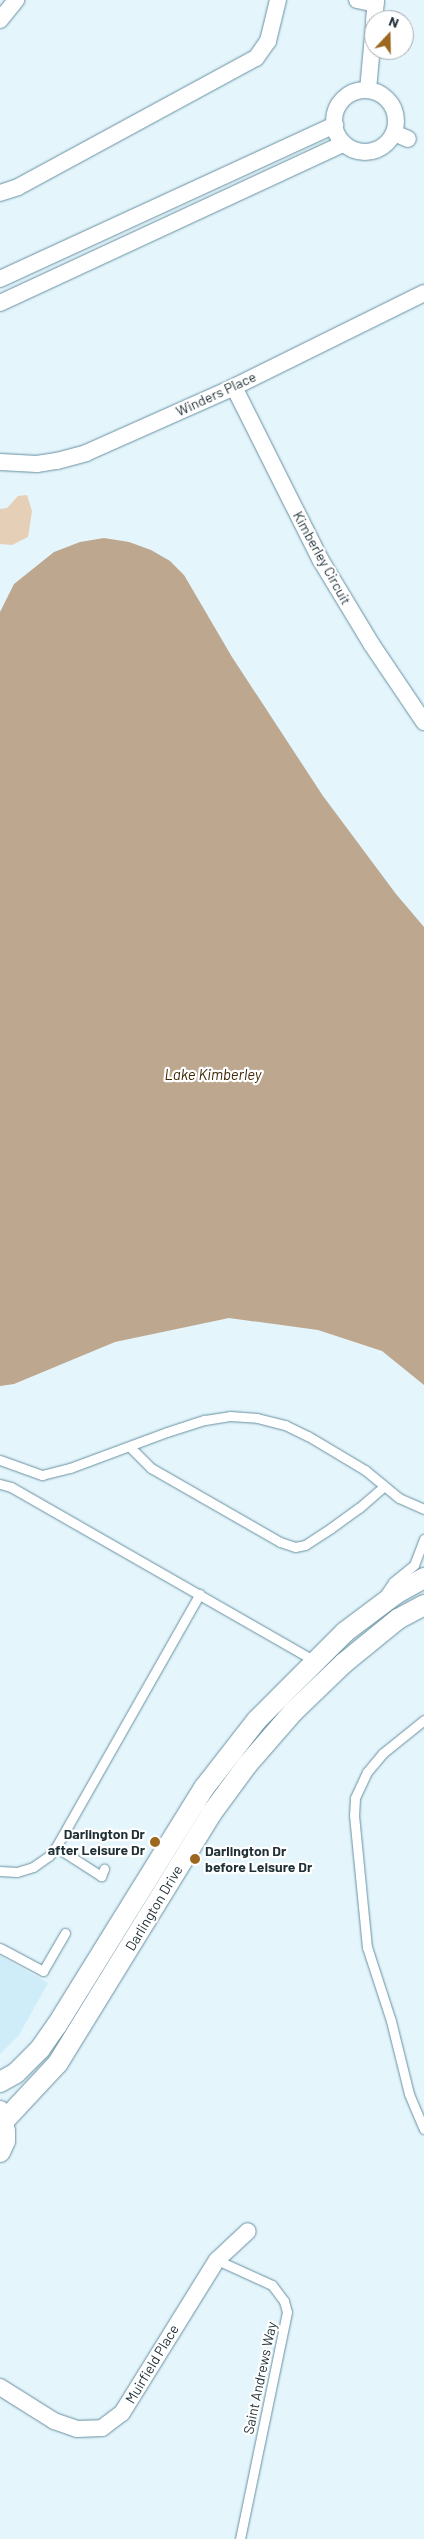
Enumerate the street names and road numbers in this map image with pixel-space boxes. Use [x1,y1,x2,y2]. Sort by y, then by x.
street label: Winders Place [173,368,259,420]
street label: Kimberley Circuit [289,508,355,608]
street label: Darlington Drive [122,1862,186,1954]
street label: Saint Andrews Way [240,2320,280,2436]
street label: Muirfield Place [122,2321,182,2407]

